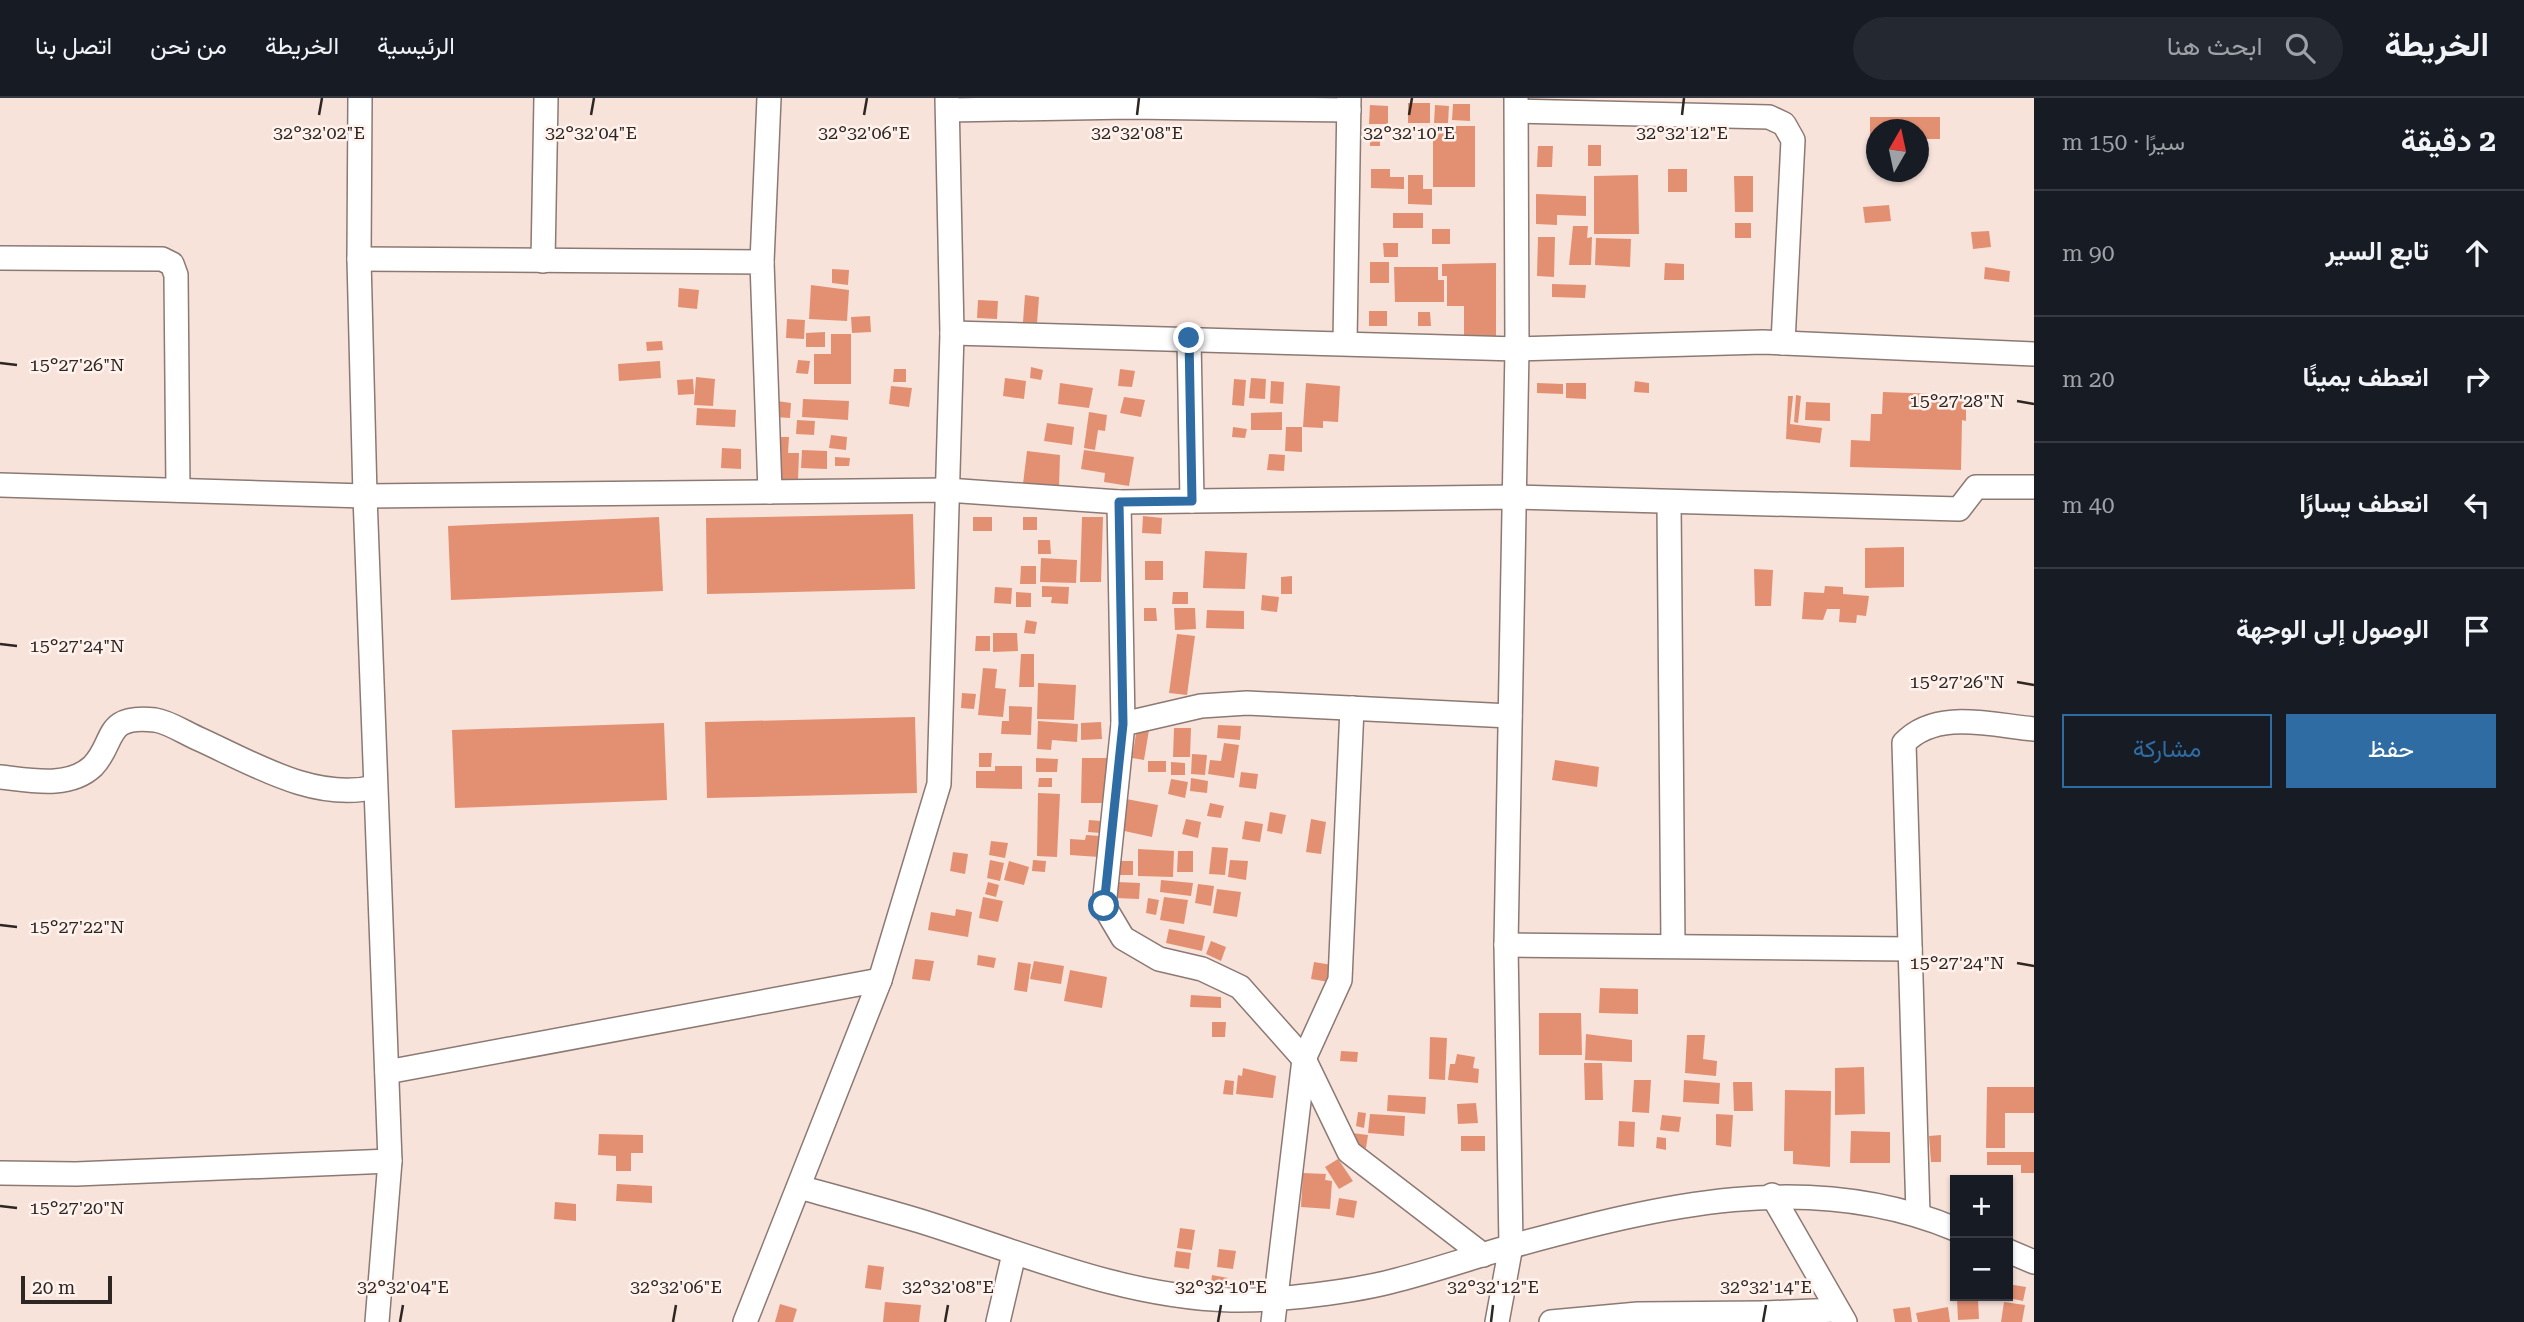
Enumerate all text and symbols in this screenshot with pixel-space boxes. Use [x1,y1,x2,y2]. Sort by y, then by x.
search box [1853,17,2343,80]
text: الخريطة [2385,25,2489,64]
icon: search [2281,29,2319,67]
text: ابحث هنا [2167,31,2263,61]
text: اتصل بنا [35,32,112,60]
text: من نحن [150,32,227,60]
text: الخريطة [265,32,339,60]
text: الرئيسية [377,32,455,60]
north arrow [1866,119,1929,182]
text: 32°32'02"E [273,122,365,143]
text: 32°32'04"E [545,122,637,143]
text: 32°32'06"E [818,122,910,143]
text: 32°32'08"E [1091,122,1183,143]
text: 32°32'10"E [1363,122,1455,143]
text: 32°32'12"E [1636,122,1728,143]
text: 2 دقيقة [2401,123,2496,158]
text: سيرًا · 150 m [2062,129,2185,156]
icon: ahead [2458,234,2496,272]
text: تابع السير [2325,236,2429,266]
text: 90 m [2062,240,2115,267]
route end [1173,322,1204,353]
text: 15°27'26"N [30,354,124,375]
icon: right [2458,360,2496,398]
text: انعطف يمينًا [2303,362,2429,392]
text: 20 m [2062,366,2115,393]
text: 15°27'28"N [1910,390,2004,411]
icon: left [2458,486,2496,524]
text: انعطف يسارًا [2299,488,2429,518]
text: 40 m [2062,492,2115,519]
icon: arrive [2458,612,2496,650]
text: الوصول إلى الوجهة [2236,614,2429,644]
text: 15°27'24"N [30,635,124,656]
text: 15°27'26"N [1910,671,2004,692]
button: مشاركة [2062,714,2272,788]
button: حفظ [2286,714,2496,788]
route start [1088,890,1119,921]
text: 15°27'22"N [30,916,124,937]
text: 15°27'24"N [1910,952,2004,973]
map controls [1950,1175,2013,1301]
button: + [1950,1175,2013,1238]
text: 15°27'20"N [30,1197,124,1218]
button: − [1950,1238,2013,1301]
scale bar [21,1273,112,1305]
text: 20 m [32,1276,75,1299]
text: 32°32'04"E [357,1276,449,1297]
text: 32°32'06"E [630,1276,722,1297]
text: 32°32'08"E [902,1276,994,1297]
text: 32°32'10"E [1175,1276,1267,1297]
text: 32°32'12"E [1447,1276,1539,1297]
text: 32°32'14"E [1720,1276,1812,1297]

